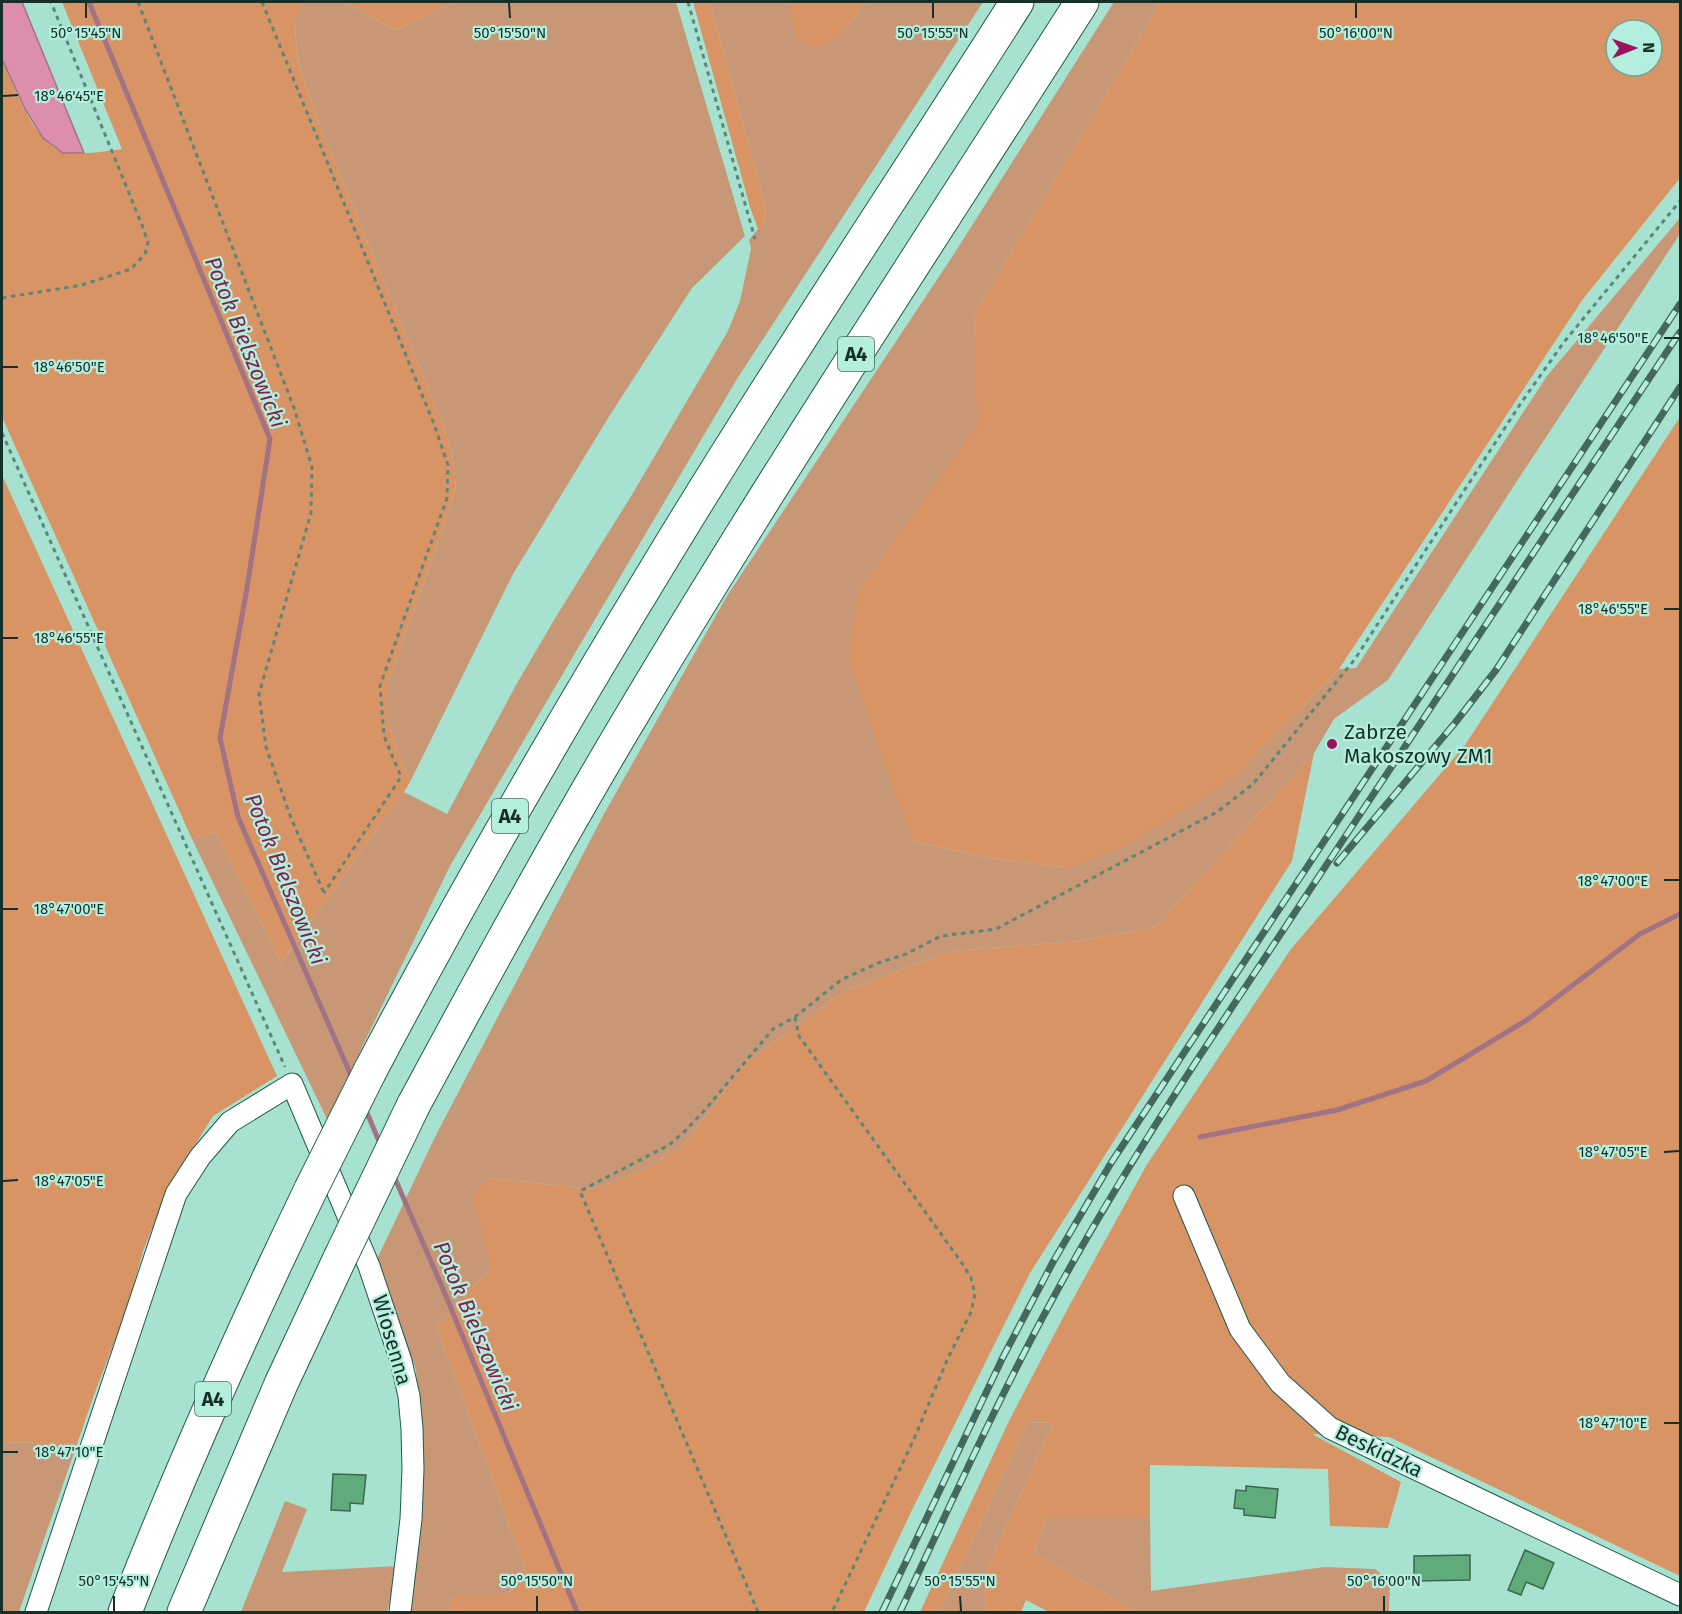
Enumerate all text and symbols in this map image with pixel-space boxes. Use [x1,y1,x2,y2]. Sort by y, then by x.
north arrow [1604,18,1664,78]
text: 50°15'45"N [50,24,122,42]
text: 50°15'50"N [474,24,546,42]
text: 50°15'55"N [897,24,969,42]
text: 50°16'00"N [1319,24,1393,42]
text: N [1639,42,1658,53]
text: 18°46'45"E [34,87,104,105]
water label: Potok Bielszowicki [199,253,292,432]
text: 18°46'50"E [1577,329,1649,347]
road number: A4 [838,337,874,371]
text: 18°46'50"E [33,358,105,376]
text: 18°46'55"E [1578,600,1648,618]
text: 18°46'55"E [34,629,104,647]
place label: Zabrze Makoszowy ZM1 [1344,719,1493,769]
marker: Zabrze Makoszowy ZM1 [1325,737,1339,751]
water label: Potok Bielszowicki [239,790,332,969]
road number: A4 [492,799,528,833]
text: 18°47'00"E [1578,872,1648,890]
text: 18°47'00"E [34,900,104,918]
text: 18°47'05"E [1578,1143,1648,1161]
text: 18°47'05"E [34,1172,104,1190]
water label: Potok Bielszowicki [428,1237,524,1415]
street label: Wiosenna [367,1292,417,1388]
road number: A4 [195,1382,231,1416]
text: 18°47'10"E [1578,1414,1648,1432]
street label: Beskidzka [1331,1419,1427,1483]
text: 18°47'10"E [34,1443,104,1461]
text: 50°15'45"N [78,1572,150,1590]
text: 50°15'50"N [501,1572,573,1590]
text: 50°15'55"N [924,1572,996,1590]
text: 50°16'00"N [1347,1572,1421,1590]

